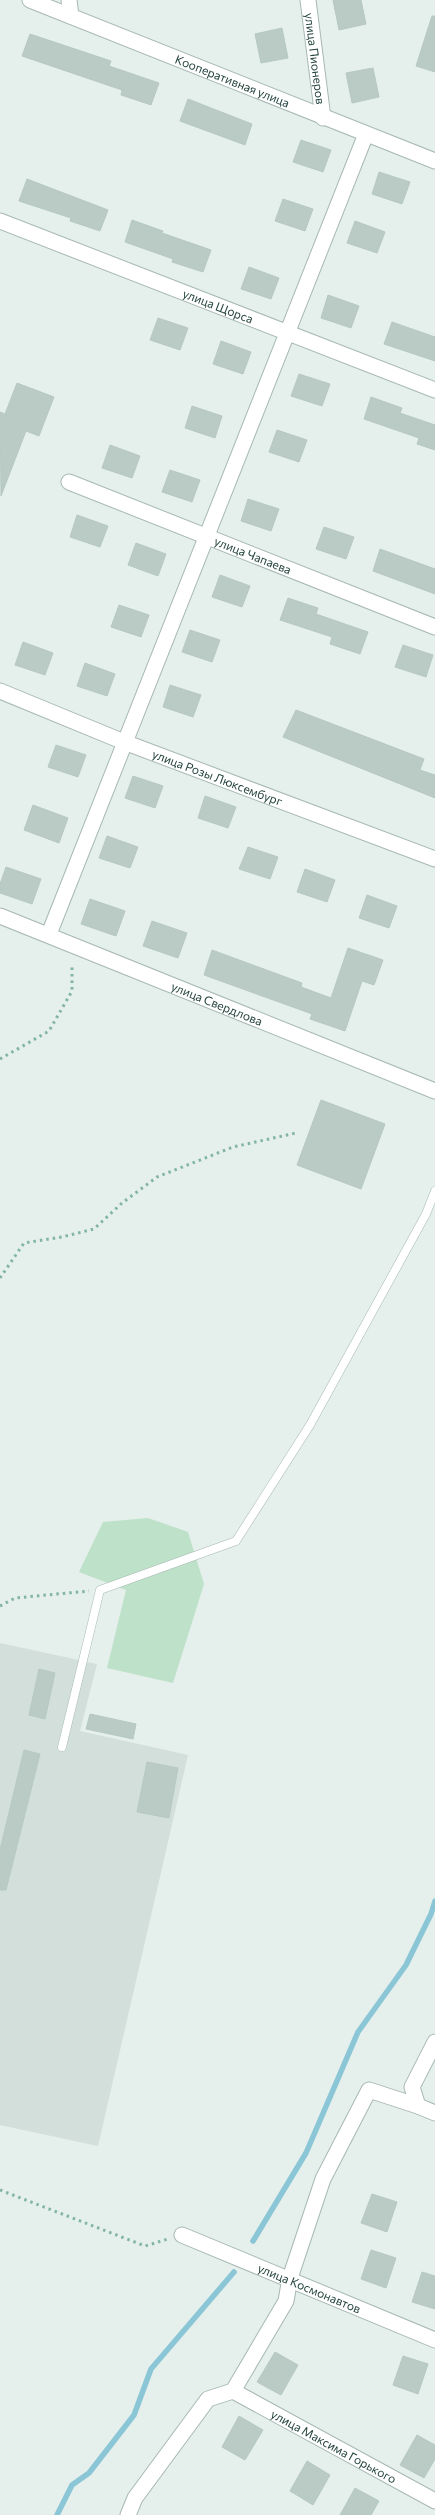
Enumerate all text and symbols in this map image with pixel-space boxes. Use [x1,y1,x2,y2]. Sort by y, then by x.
street label: улица Пионеров [303,12,328,105]
street label: Кооперативная улица [173,52,292,110]
street label: улица Щорса [181,286,255,326]
street label: улица Чапаева [213,533,294,576]
street label: улица Розы Люксембург [151,746,285,808]
street label: улица Свердлова [169,979,265,1028]
street label: улица Космонавтов [256,2260,363,2315]
street label: улица Максима Горького [269,2406,399,2486]

